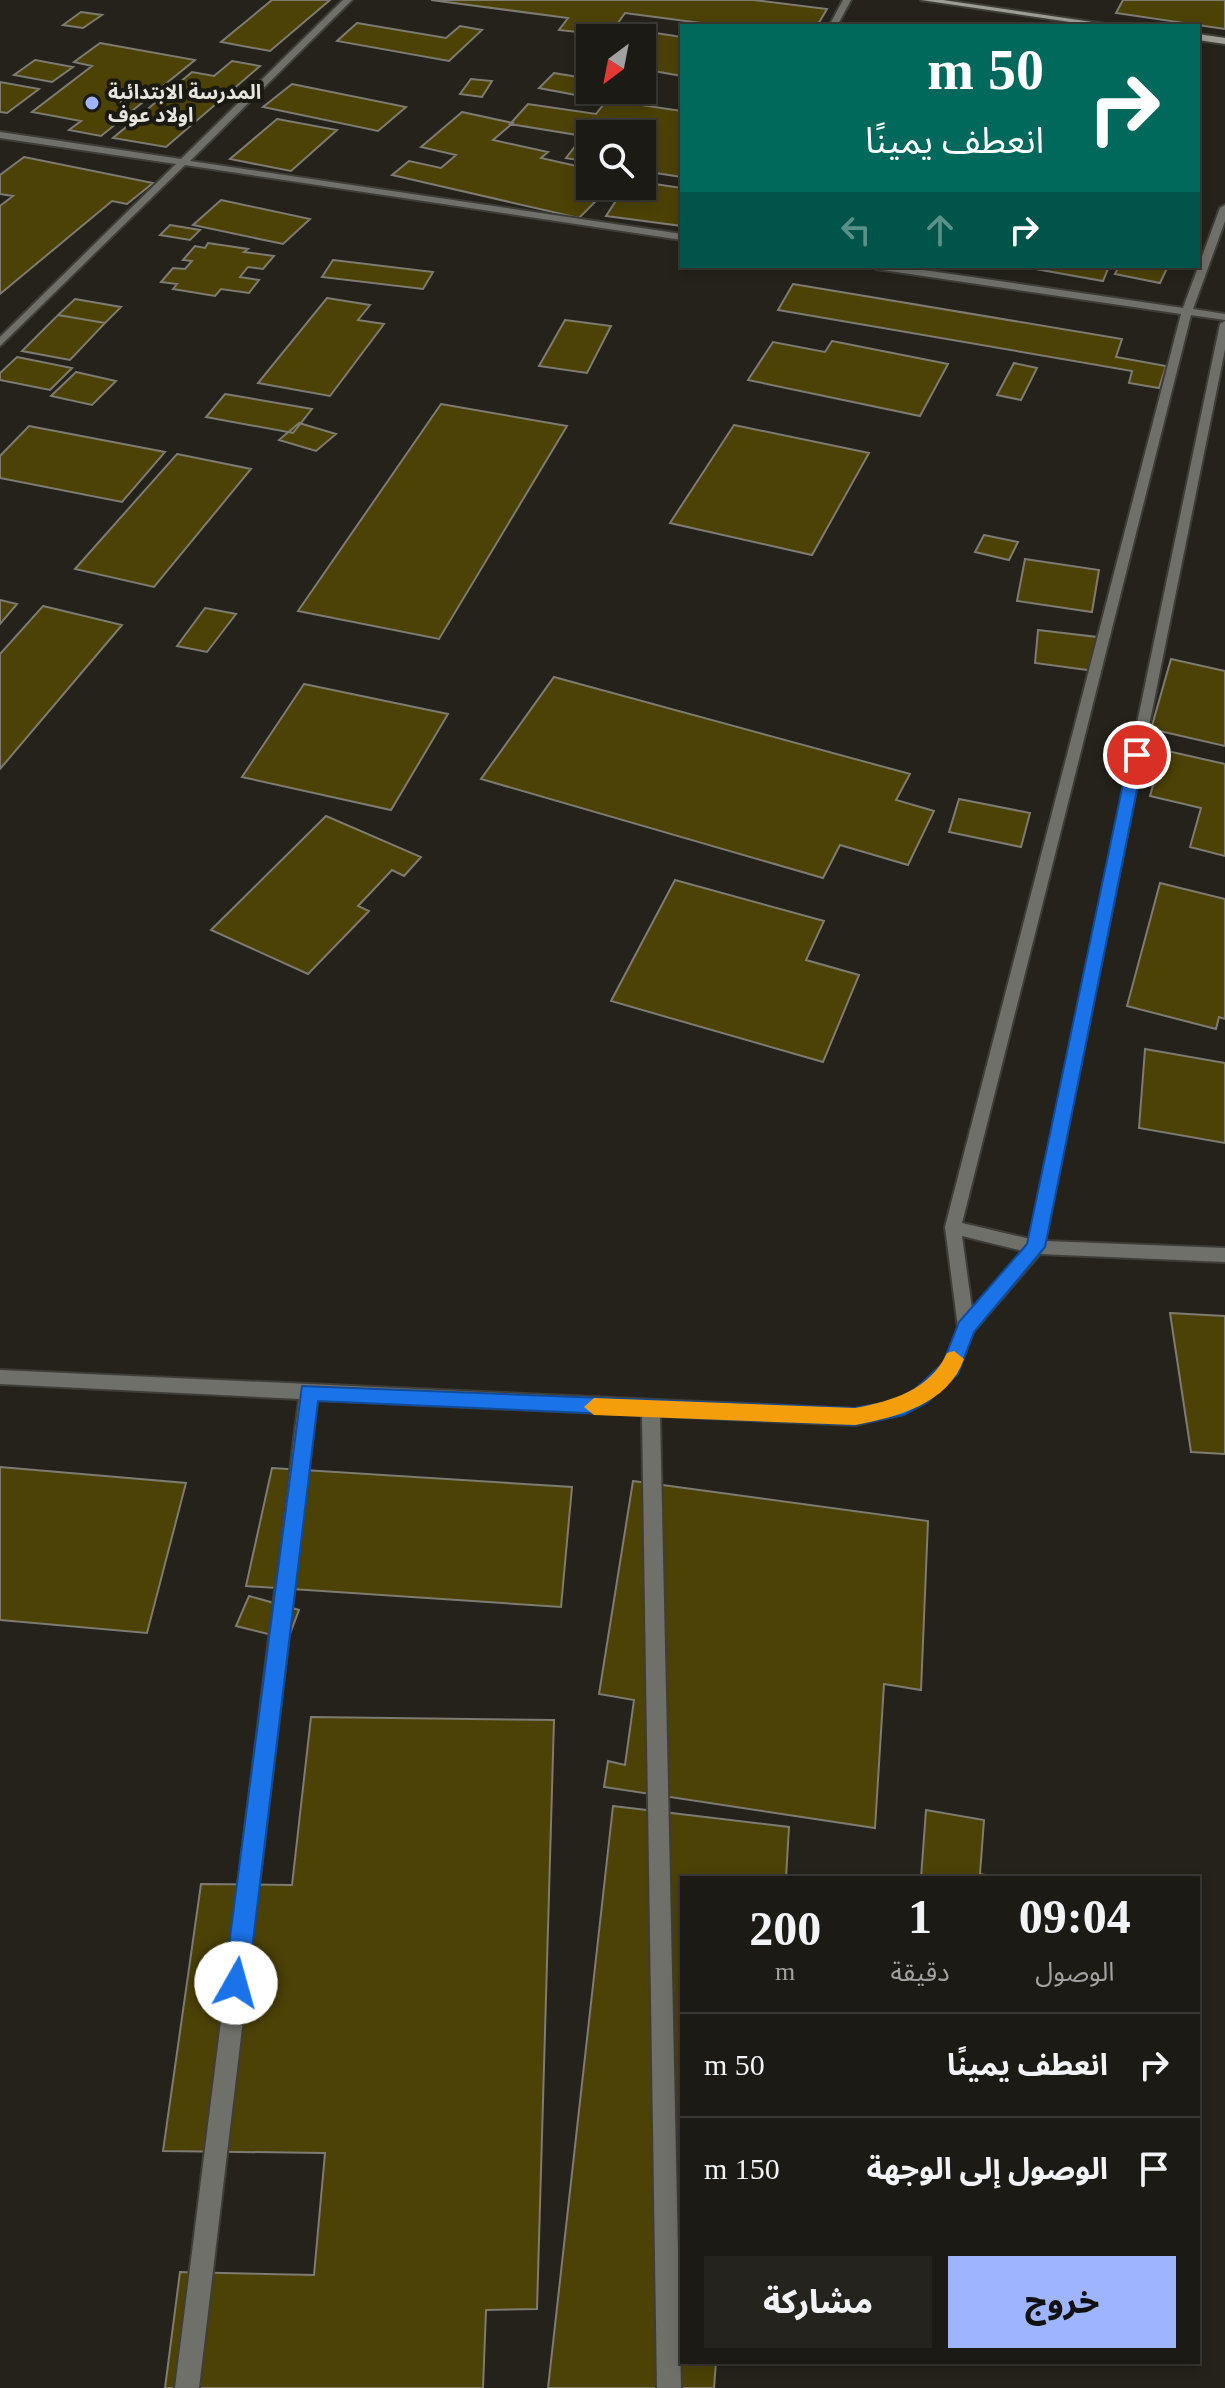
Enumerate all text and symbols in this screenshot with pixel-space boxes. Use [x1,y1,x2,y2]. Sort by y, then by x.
north arrow [576,24,656,104]
map controls [576,24,656,200]
text: 50 m [927,39,1044,101]
icon: right [1072,56,1176,160]
place label: المدرسة الابتدائية اولاد عوف [108,81,261,127]
marker: المدرسة الابتدائية اولاد عوف [83,94,101,112]
button: search [576,120,656,200]
text: انعطف يمينًا [865,121,1044,161]
icon: left [834,208,878,252]
icon: ahead [918,208,962,252]
icon: right [1002,208,1046,252]
pin [1103,721,1171,789]
icon: arrive [1115,733,1159,777]
text: 1 [908,1890,932,1943]
text: 09:04 [1019,1890,1131,1943]
text: 200 [749,1902,821,1955]
position arrow [194,1941,278,2025]
text: m [775,1957,795,1986]
text: دقيقة [890,1958,950,1987]
text: الوصول [1035,1958,1114,1987]
icon: right [1132,2043,1176,2087]
text: 50 m [704,2048,765,2081]
text: انعطف يمينًا [947,2048,1108,2081]
icon: arrive [1132,2147,1176,2191]
text: 150 m [704,2152,780,2185]
text: الوصول إلى الوجهة [866,2152,1108,2185]
button: مشاركة [704,2256,932,2348]
button: خروج [948,2256,1176,2348]

